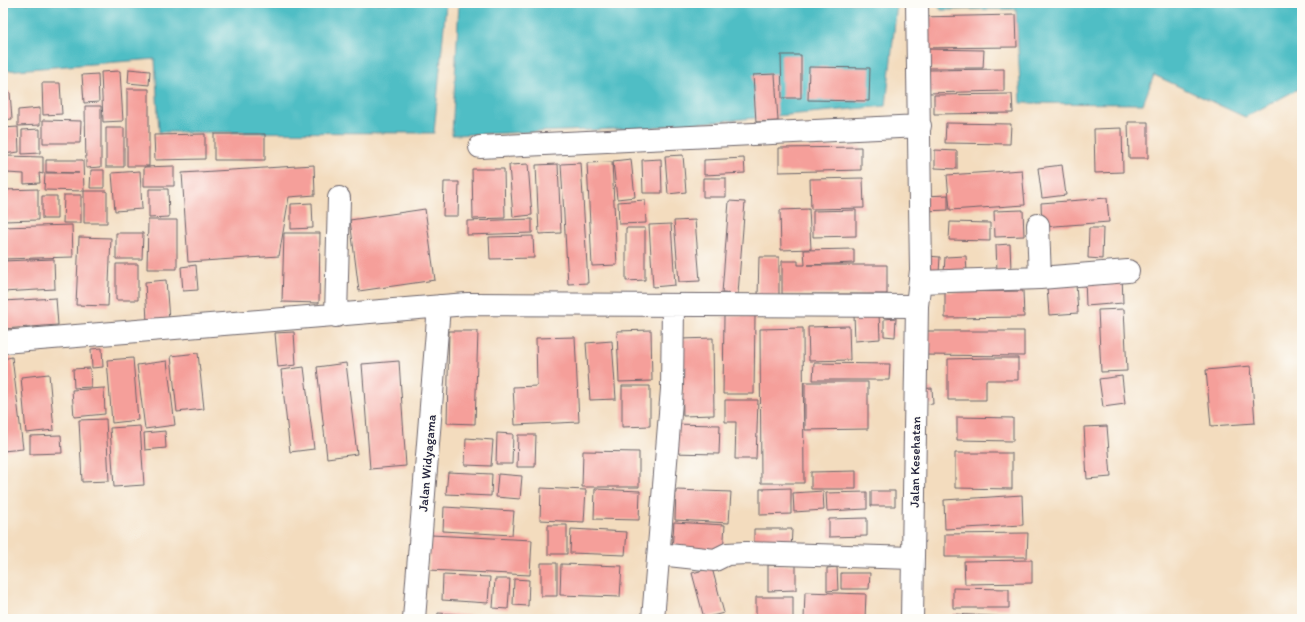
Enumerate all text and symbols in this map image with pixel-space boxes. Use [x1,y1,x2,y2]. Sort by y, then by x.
street label: Jalan Widyagama [415,413,439,512]
street label: Jalan Kesehatan [907,415,923,508]

